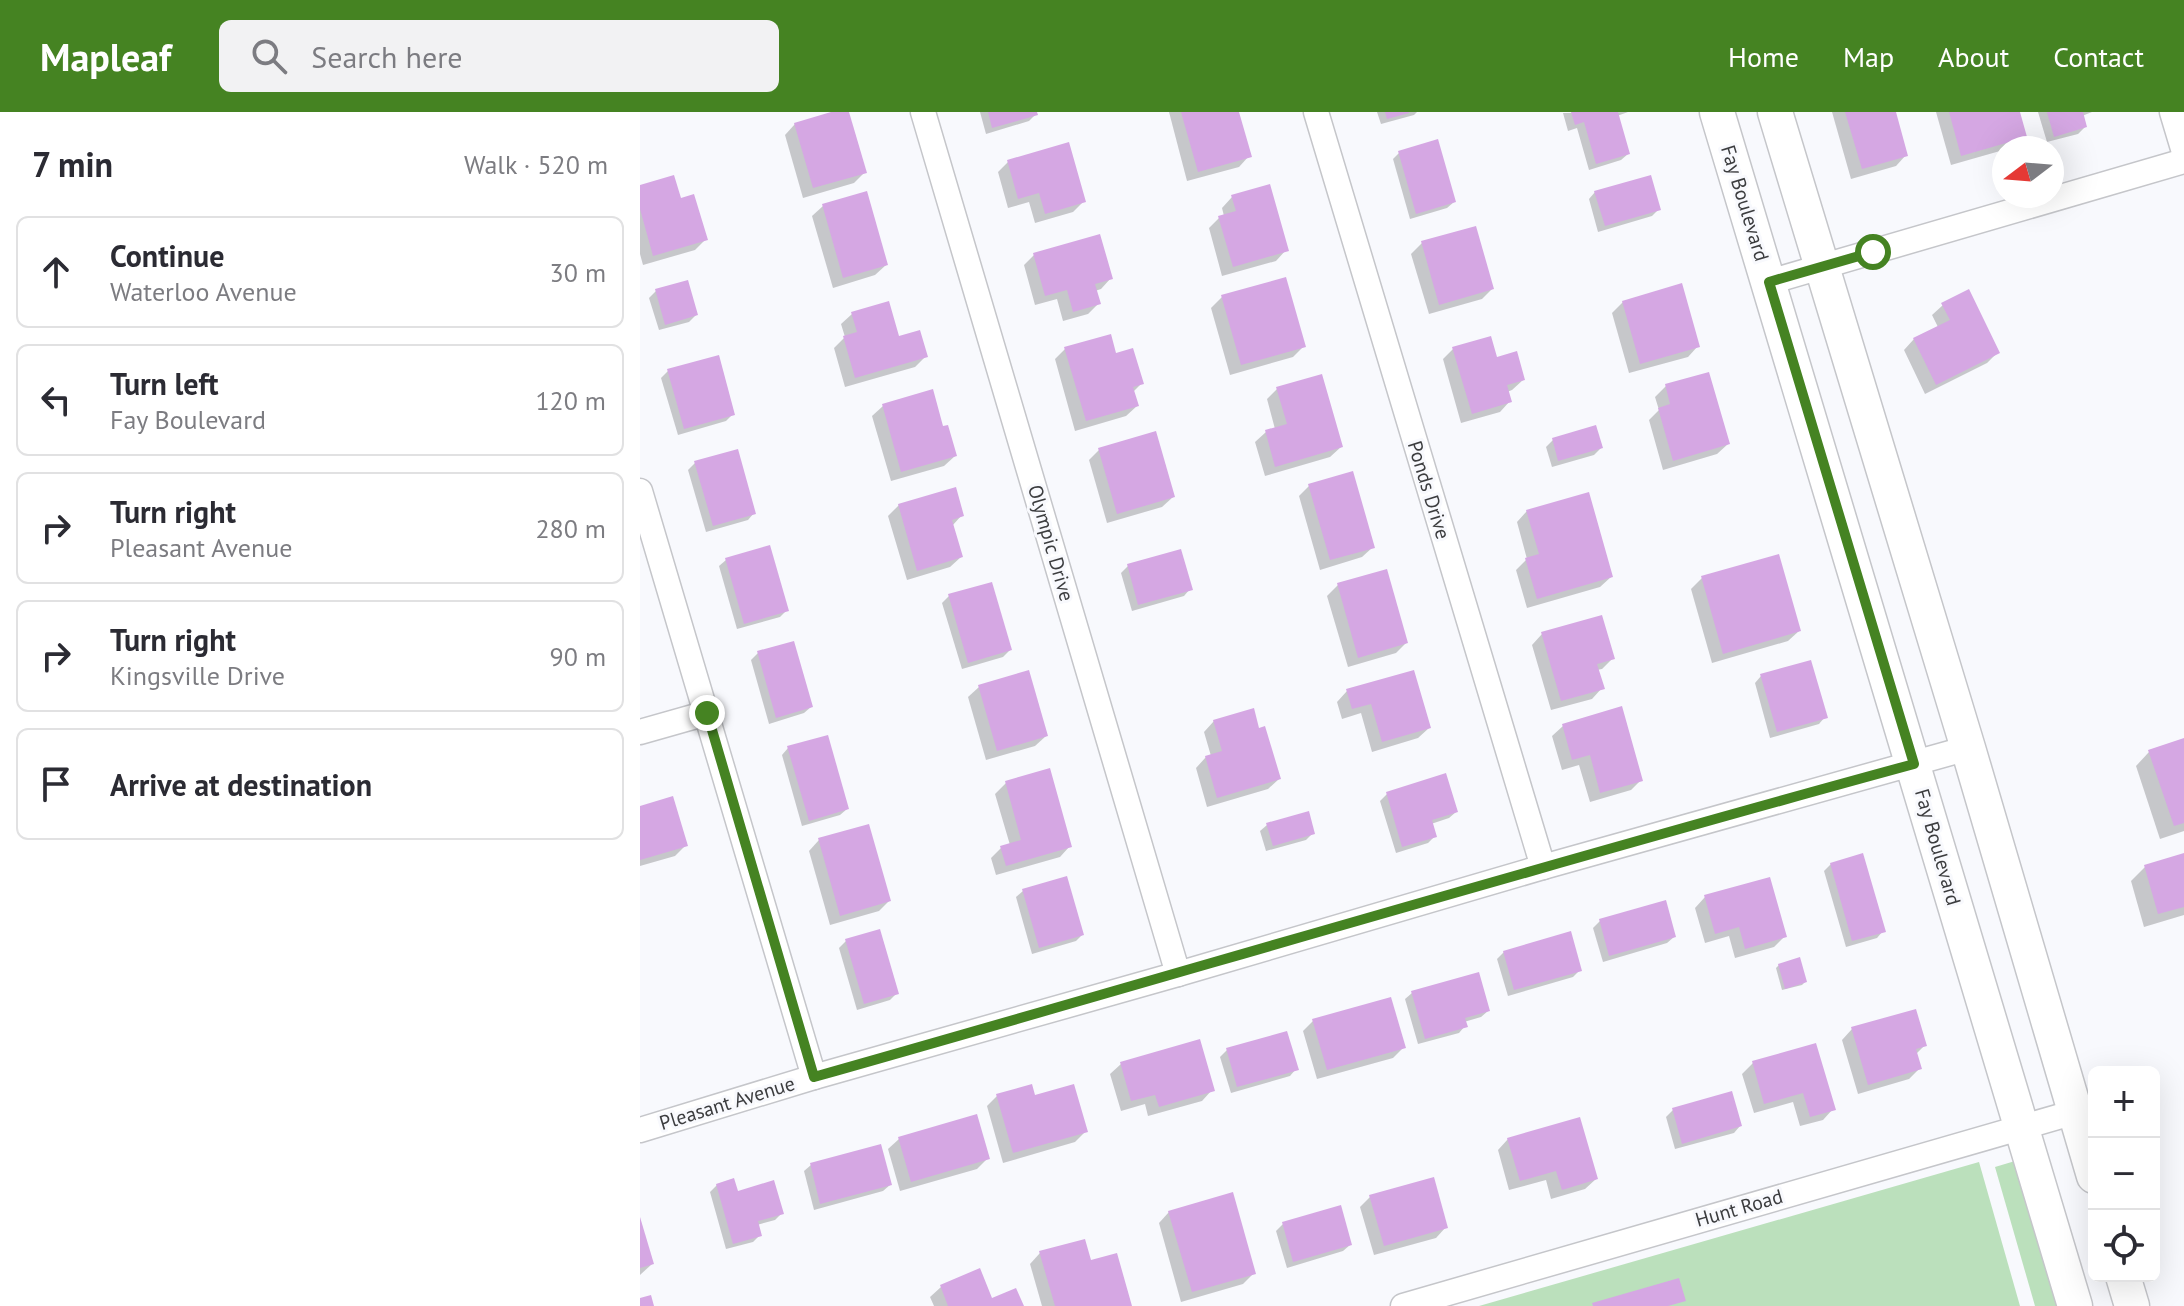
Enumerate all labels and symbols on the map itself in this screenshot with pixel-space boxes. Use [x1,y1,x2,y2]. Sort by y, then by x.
north arrow [1992,136,2064,208]
street label: Fay Boulevard [1715,142,1775,264]
route start [1855,234,1891,270]
street label: Ponds Drive [1402,438,1456,542]
street label: Olympic Drive [1022,482,1080,604]
route end [689,695,725,731]
street label: Fay Boulevard [1909,786,1967,908]
street label: Pleasant Avenue [656,1070,798,1136]
street label: Hunt Road [1692,1183,1786,1233]

